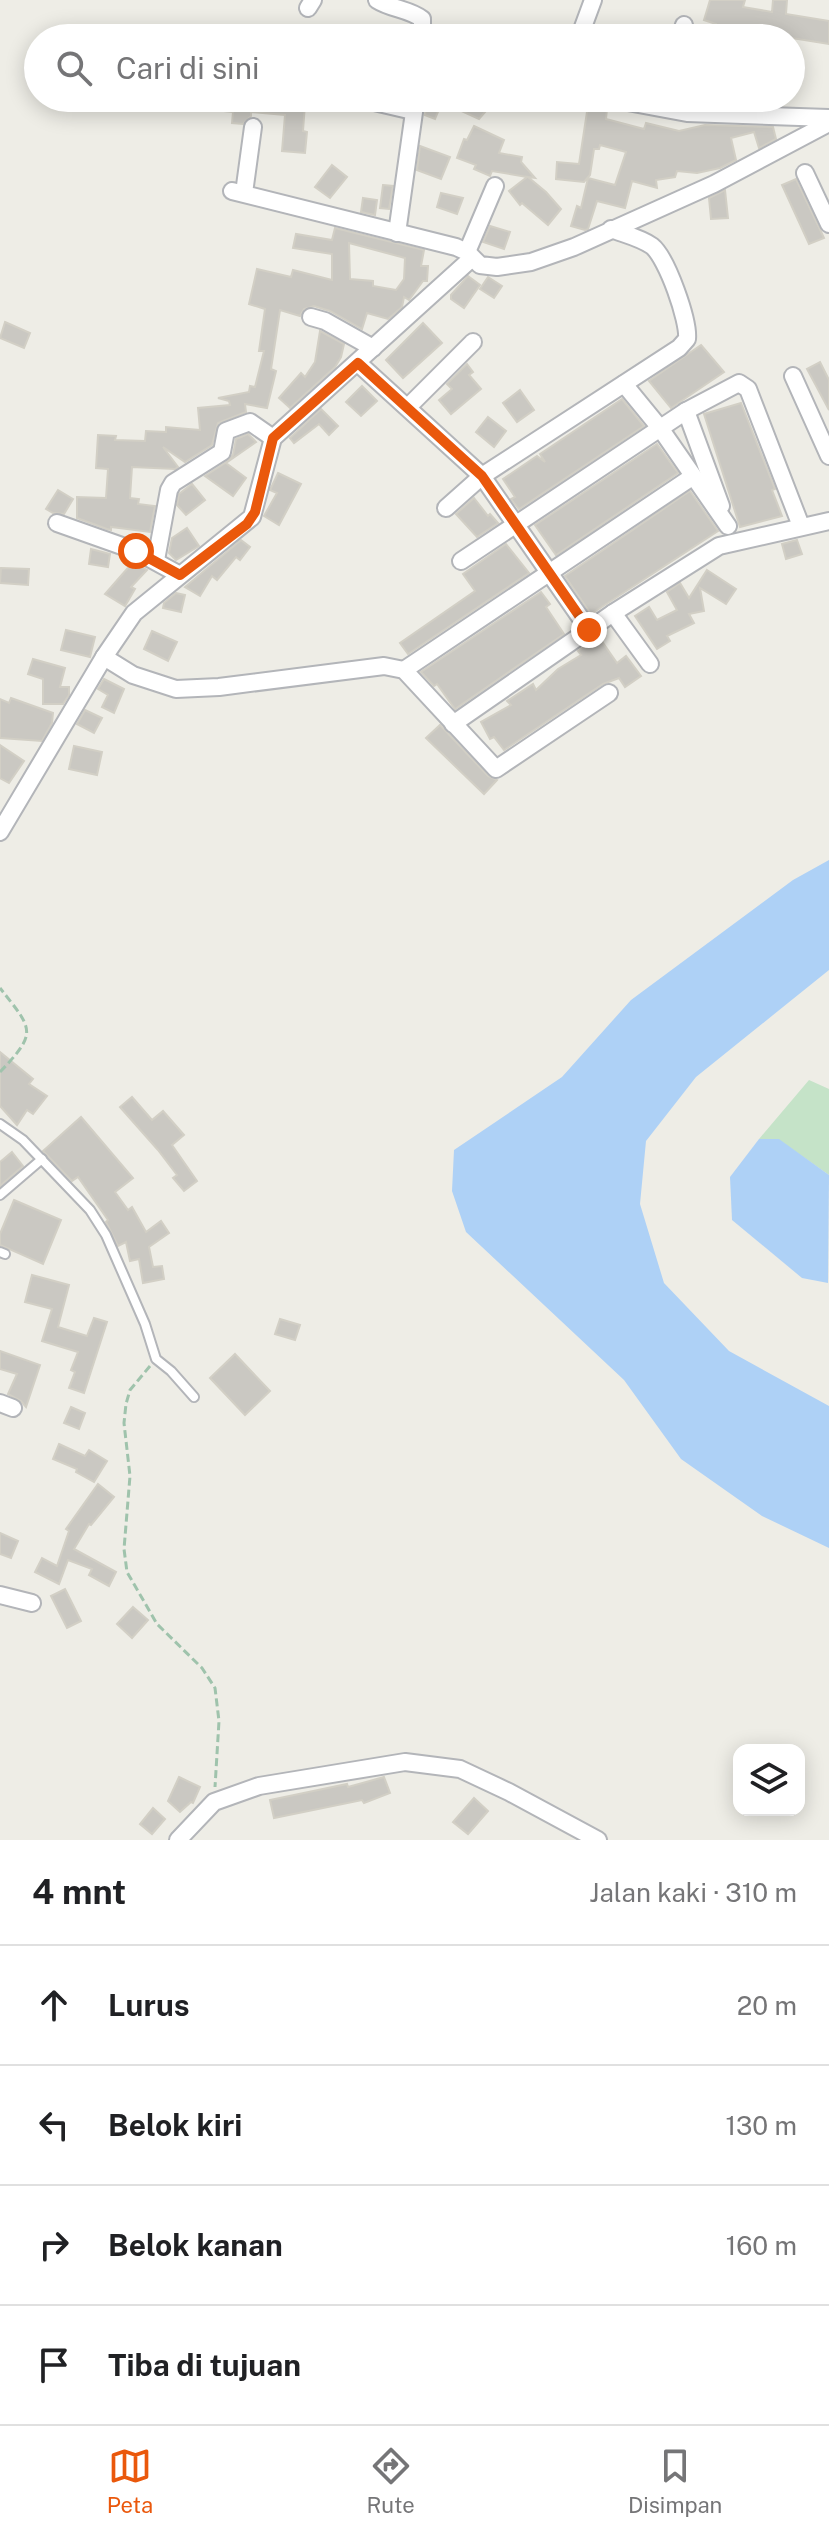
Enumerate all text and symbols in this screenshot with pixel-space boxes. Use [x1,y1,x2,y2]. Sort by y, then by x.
search box [24,24,805,112]
icon: search [52,46,96,90]
text: Cari di sini [116,50,259,86]
route start [118,533,154,569]
route end [571,612,607,648]
map controls [733,1744,805,1816]
button: layers [733,1744,805,1816]
text: 4 mnt [32,1872,126,1912]
text: Jalan kaki · 310 m [589,1877,797,1908]
icon: ahead [32,1983,76,2027]
text: Lurus [108,1987,190,2023]
text: 20 m [737,1990,797,2021]
icon: left [32,2103,76,2147]
text: Belok kiri [108,2107,242,2143]
text: 130 m [725,2110,797,2141]
icon: right [32,2223,76,2267]
text: Belok kanan [108,2227,283,2263]
text: 160 m [726,2230,797,2261]
icon: arrive [32,2343,76,2387]
text: Tiba di tujuan [108,2347,301,2383]
tab: Peta [107,2444,153,2518]
tab: Rute [366,2444,415,2518]
tab: Disimpan [628,2444,722,2518]

